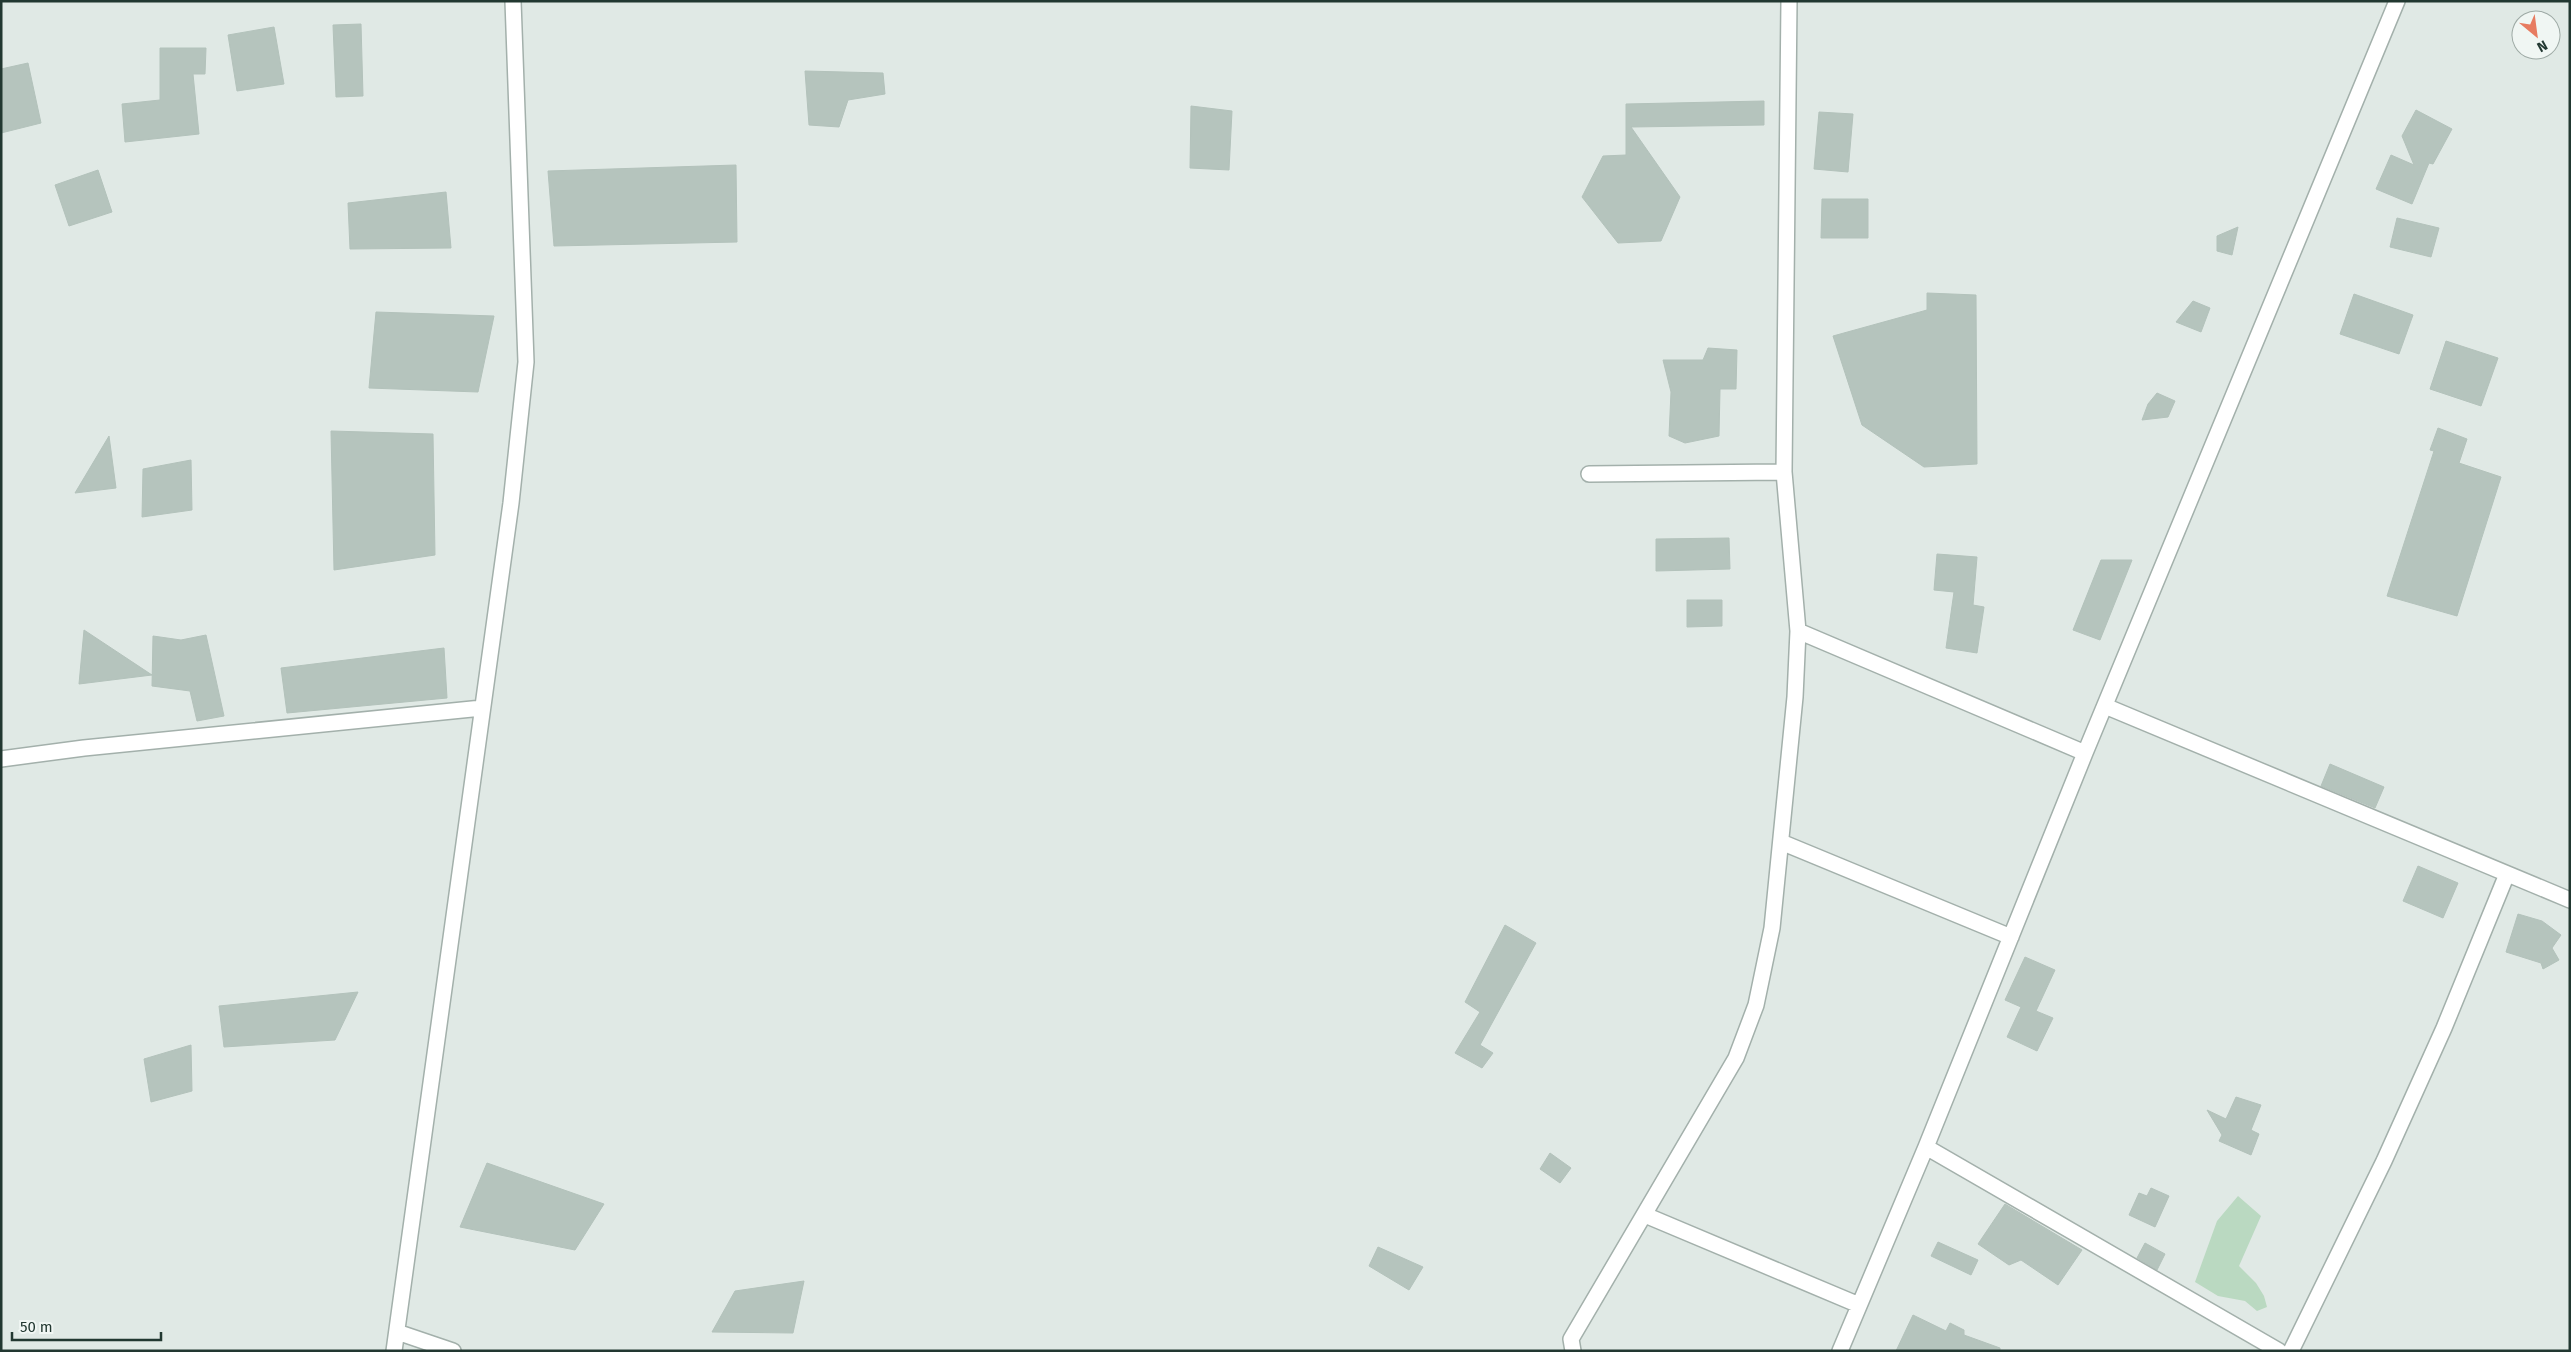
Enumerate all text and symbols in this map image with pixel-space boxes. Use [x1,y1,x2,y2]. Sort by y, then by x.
north arrow [2511,10,2561,60]
text: N [2534,36,2550,56]
scale bar [12,1310,161,1342]
text: 50 m [20,1318,53,1336]

